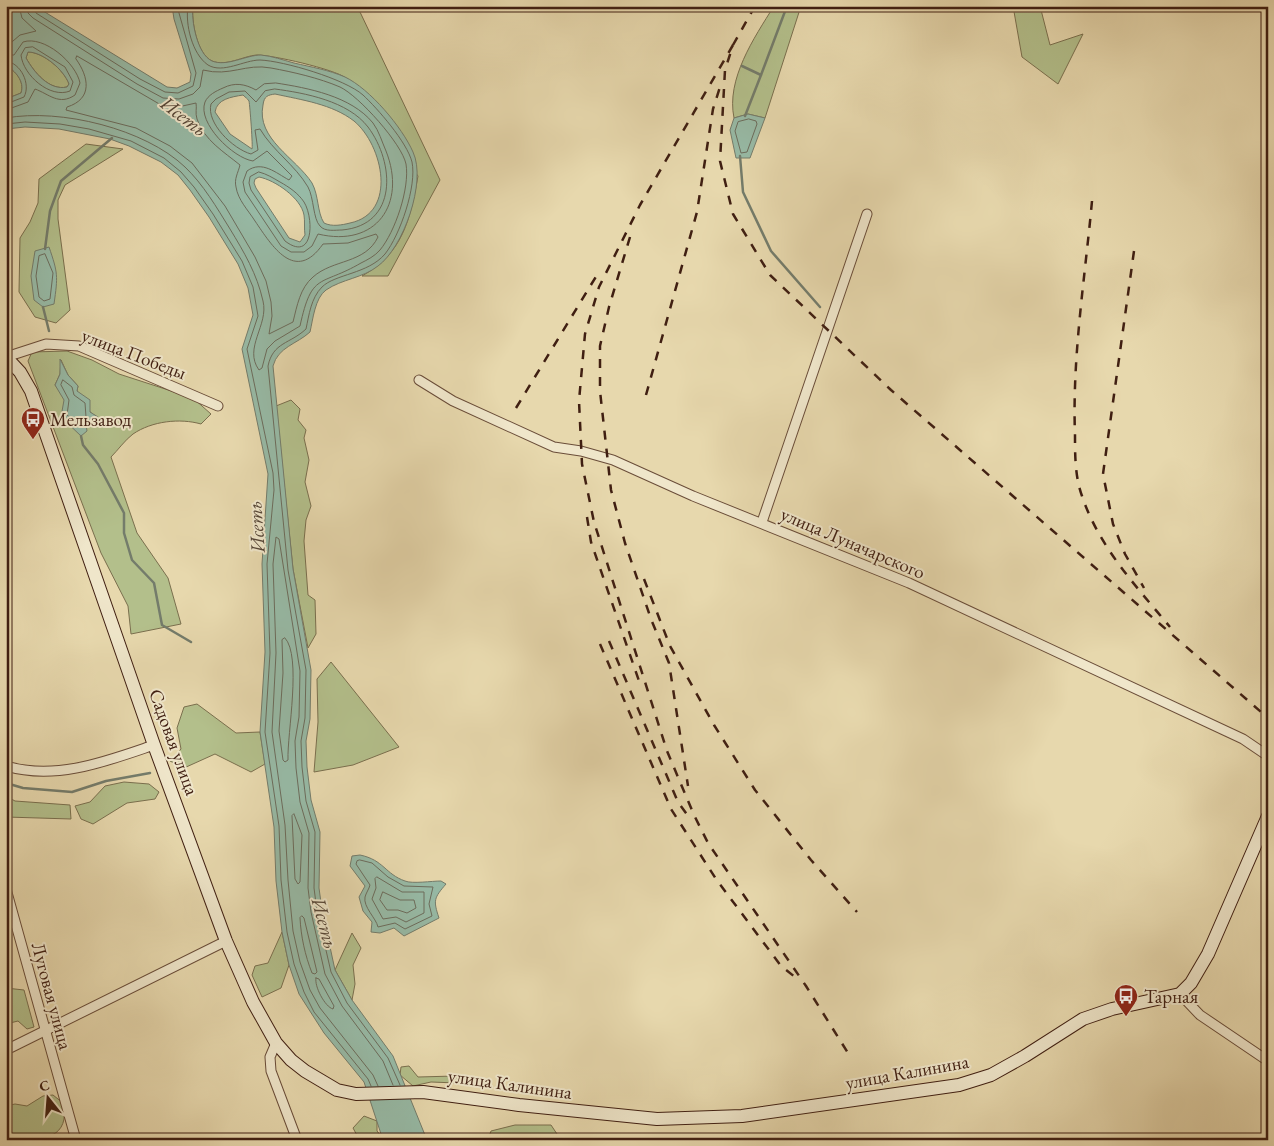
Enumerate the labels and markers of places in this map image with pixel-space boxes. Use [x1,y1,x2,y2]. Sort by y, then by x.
bus stop icon: Мельзавод [20,406,46,440]
place label: Мельзавод [50,407,132,432]
bus stop icon: Тарная [1113,983,1139,1017]
place label: Тарная [1144,984,1199,1009]

